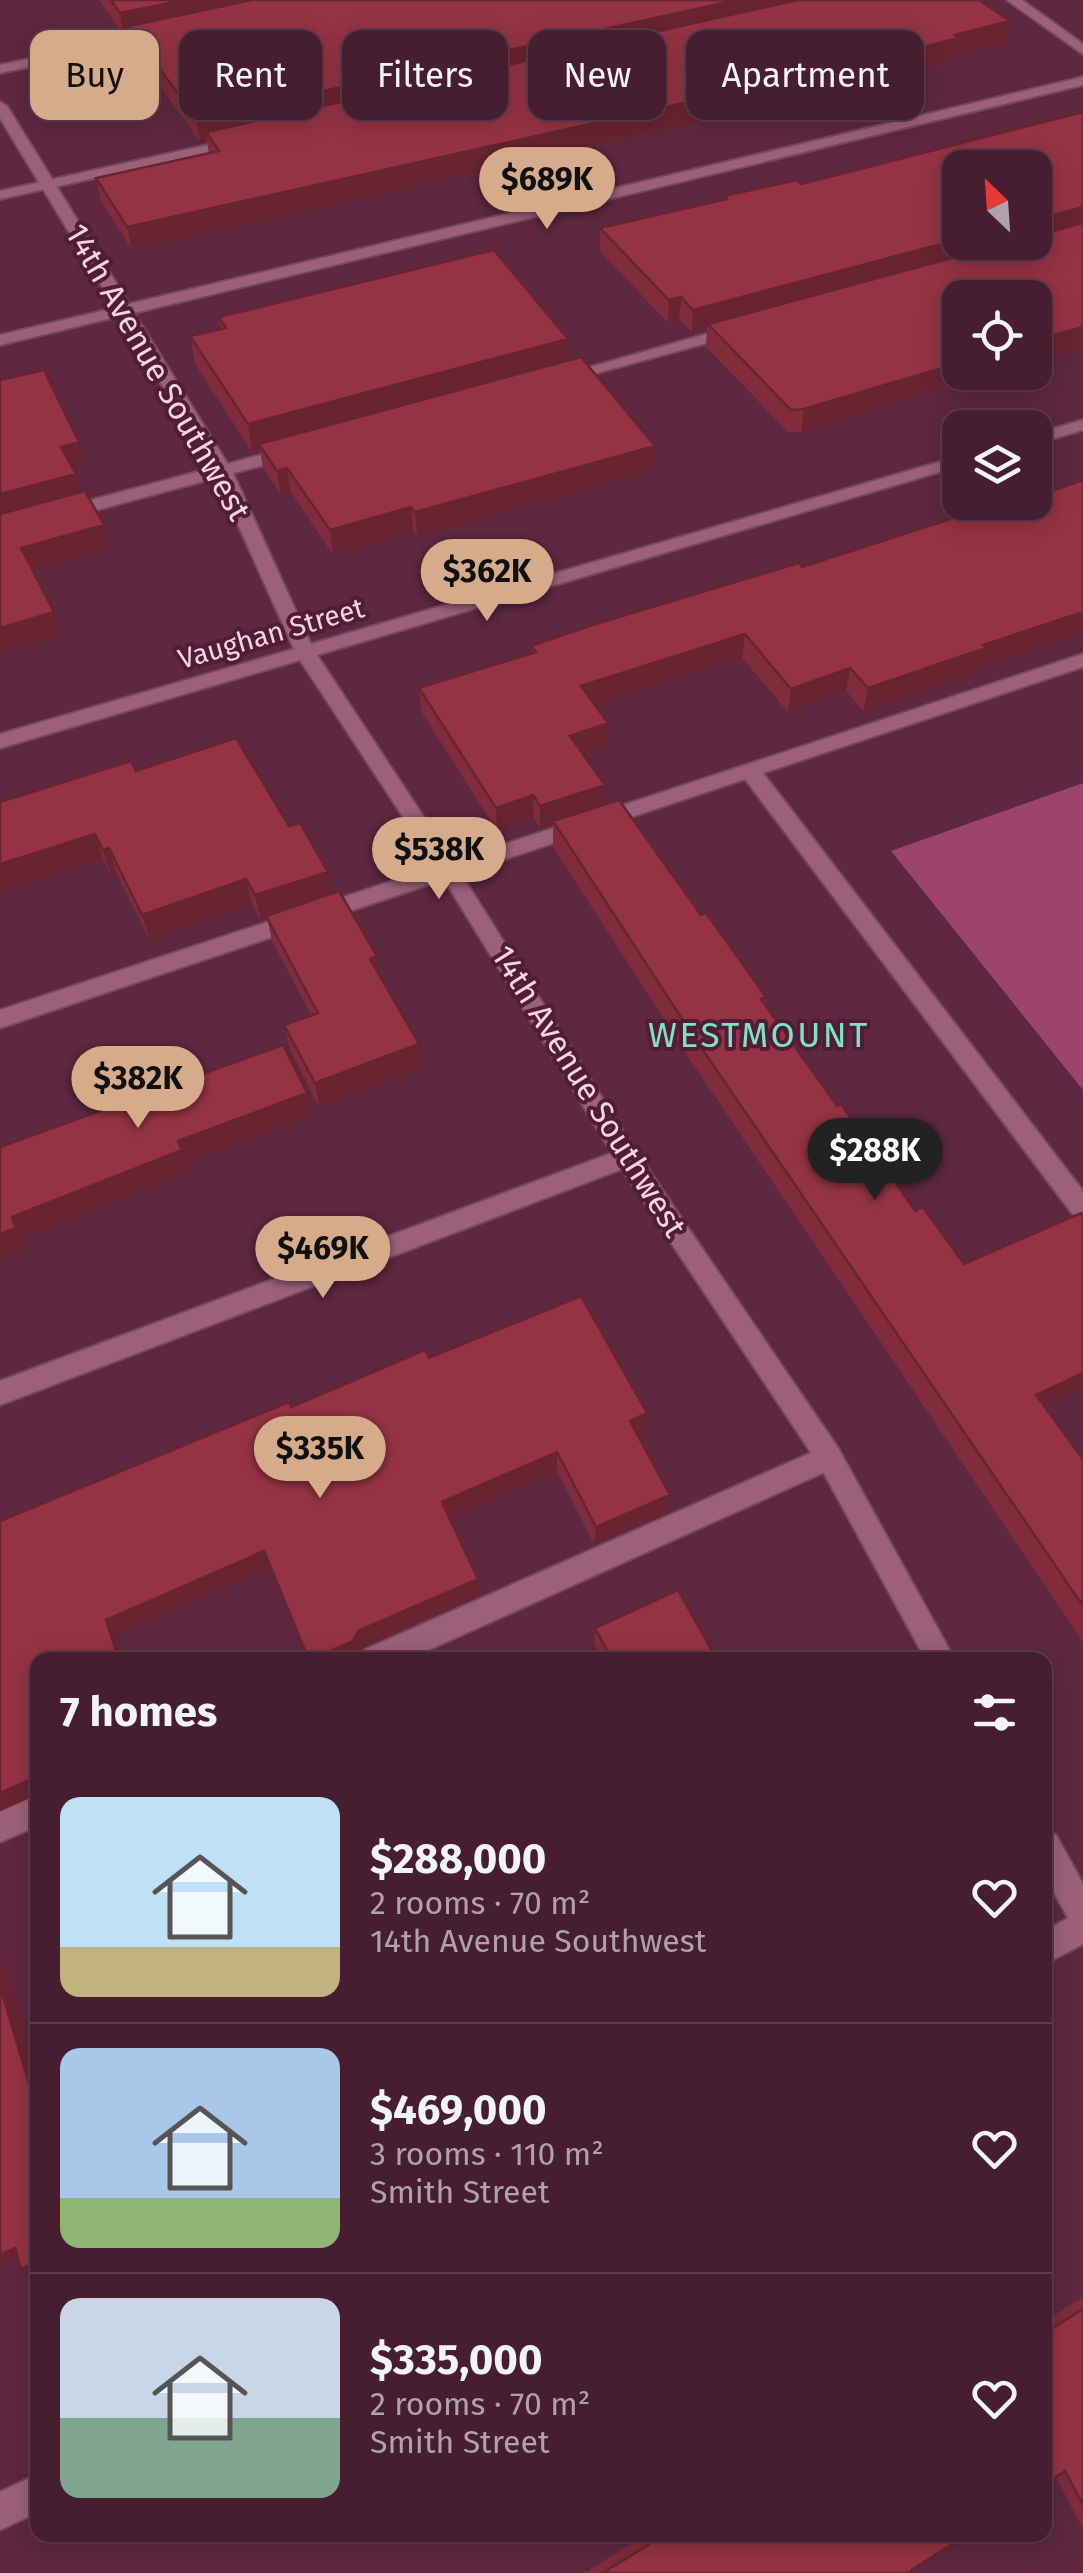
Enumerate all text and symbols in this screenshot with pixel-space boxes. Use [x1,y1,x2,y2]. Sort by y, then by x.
chip: Buy [30,30,159,120]
chip: Rent [179,30,322,120]
chip: Filters [342,30,508,120]
chip: New [528,30,666,120]
chip: Apartment [686,30,924,120]
pin: $689K [477,147,617,232]
north arrow [942,150,1052,260]
map controls [942,150,1052,520]
text: $689K [501,160,593,198]
street label: 14th Avenue Southwest [57,217,259,528]
button: locate [942,280,1052,390]
button: layers [942,410,1052,520]
pin: $362K [417,539,557,624]
text: $362K [443,552,531,590]
street label: Vaughan Street [174,591,369,676]
pin: $538K [369,817,509,902]
text: $538K [394,830,484,868]
street label: 14th Avenue Southwest [484,938,694,1244]
district label: WESTMOUNT [648,1014,870,1056]
pin: $382K [68,1046,208,1131]
text: $382K [93,1059,183,1097]
pin: $288K [805,1118,945,1203]
text: $288K [829,1131,921,1169]
pin: $469K [253,1216,393,1301]
text: $469K [277,1229,369,1267]
pin: $335K [250,1416,390,1501]
text: $335K [276,1429,364,1467]
icon: filters [967,1685,1022,1740]
text: 7 homes [60,1687,217,1737]
text: $288,000 [370,1834,546,1884]
icon: home [140,1837,260,1957]
icon: heart [967,1870,1022,1925]
text: 2 rooms · 70 m² [370,1884,590,1922]
text: 14th Avenue Southwest [370,1922,706,1960]
text: $469,000 [370,2085,547,2135]
icon: home [140,2088,260,2208]
icon: heart [967,2121,1022,2176]
text: 3 rooms · 110 m² [370,2135,604,2173]
text: Smith Street [370,2173,550,2211]
text: $335,000 [370,2335,542,2385]
icon: home [140,2338,260,2458]
icon: heart [967,2371,1022,2426]
text: 2 rooms · 70 m² [370,2385,590,2423]
text: Smith Street [370,2423,550,2461]

